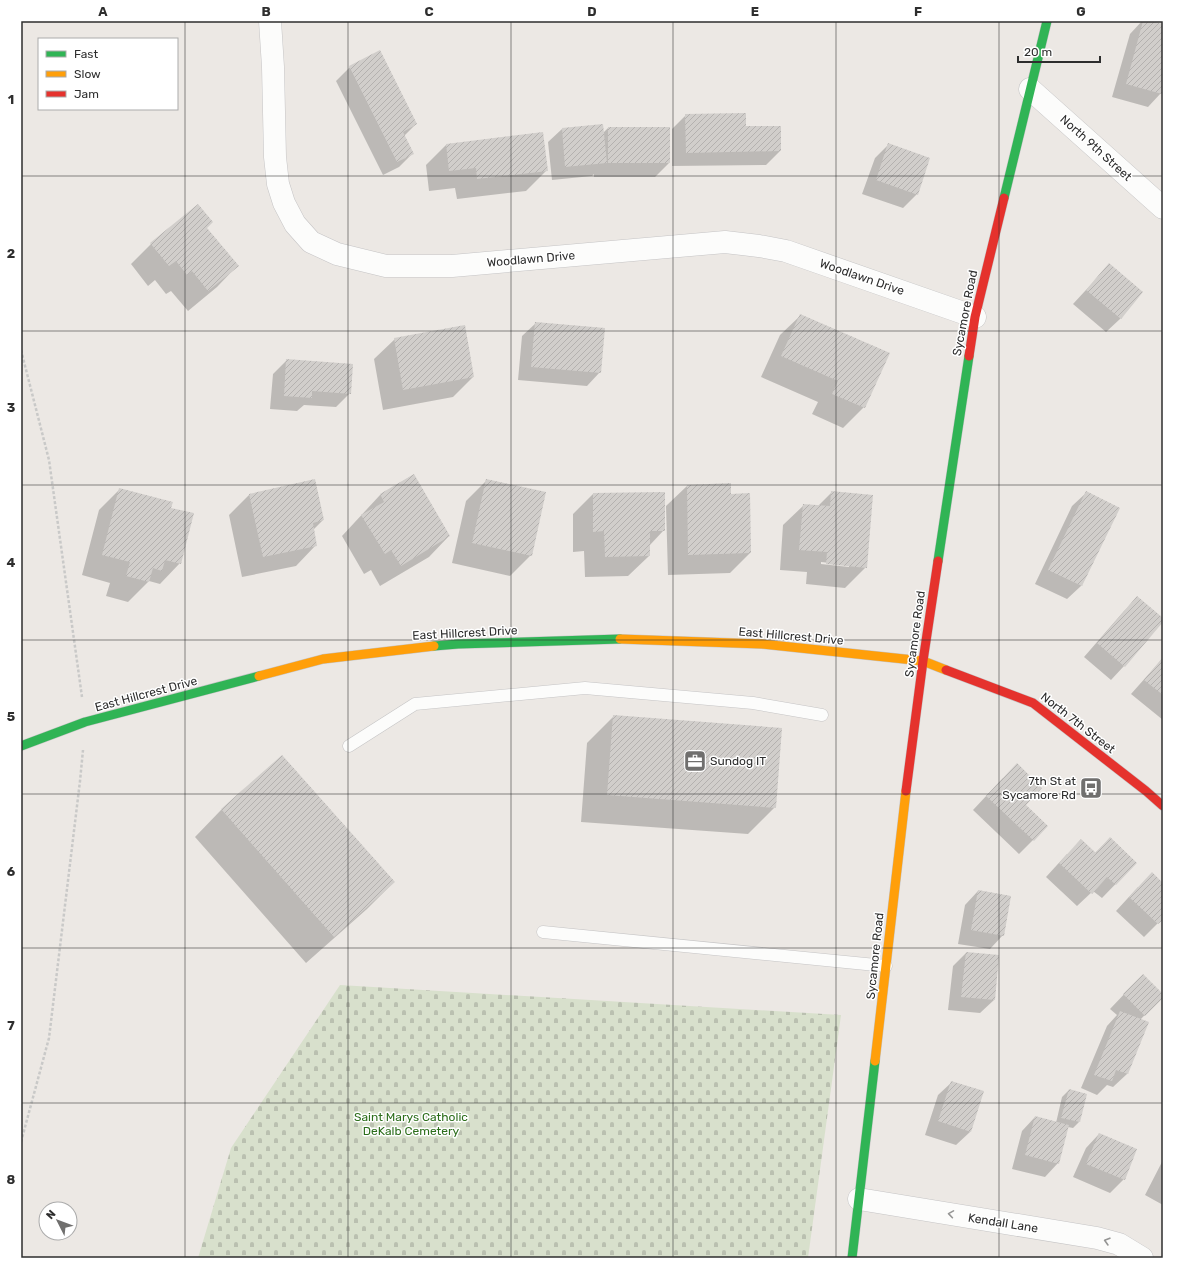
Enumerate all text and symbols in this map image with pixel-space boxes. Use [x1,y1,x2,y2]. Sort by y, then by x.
text: A [98,4,108,19]
text: B [261,4,271,19]
text: C [424,4,434,19]
text: D [587,4,597,19]
text: E [751,4,759,19]
text: F [914,4,922,19]
text: G [1076,4,1086,19]
legend [38,38,178,110]
scale bar [1018,38,1100,64]
text: 20 m [1024,45,1052,59]
text: Fast [74,47,98,61]
text: Slow [74,67,101,81]
text: Jam [74,87,99,101]
text: 1 [8,92,14,107]
street label: North 9th Street [1057,112,1135,184]
text: 2 [7,246,15,261]
street label: Woodlawn Drive [486,248,576,270]
street label: Woodlawn Drive [818,256,906,298]
street label: Sycamore Road [950,269,980,357]
text: 3 [7,400,16,415]
text: 4 [7,555,16,570]
street label: Sycamore Road [902,590,928,678]
street label: East Hillcrest Drive [412,623,518,643]
street label: East Hillcrest Drive [738,624,844,648]
street label: East Hillcrest Drive [93,674,199,714]
street label: North 7th Street [1038,690,1118,757]
text: 5 [7,709,15,724]
office icon: Sundog IT [682,748,708,774]
place label: Sundog IT [710,754,766,768]
place label: 7th St at Sycamore Rd [1002,774,1076,802]
bus stop icon: 7th St at Sycamore Rd [1078,775,1104,801]
text: 6 [7,864,16,879]
street label: Sycamore Road [863,912,887,1000]
text: 7 [7,1018,15,1033]
park label: Saint Marys Catholic DeKalb Cemetery [354,1110,468,1138]
text: 8 [7,1172,16,1187]
north arrow [38,1201,78,1241]
text: N [43,1207,58,1222]
one-way arrow [948,1210,954,1219]
street label: Kendall Lane [967,1211,1039,1235]
one-way arrow [1104,1237,1111,1246]

